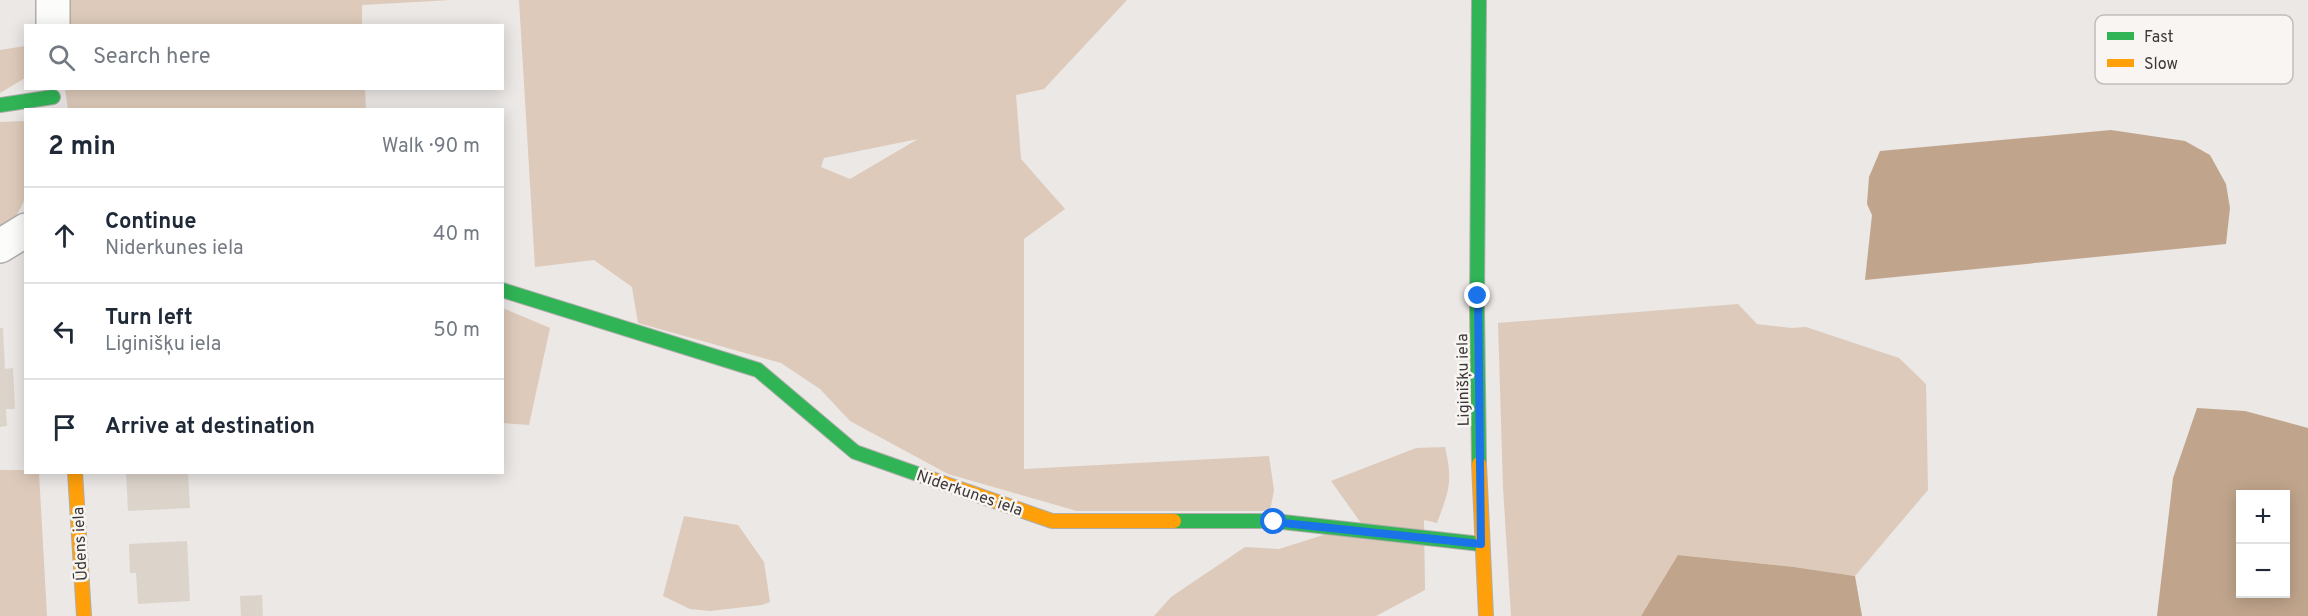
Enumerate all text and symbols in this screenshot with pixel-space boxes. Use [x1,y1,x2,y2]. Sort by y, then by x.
legend [2095,15,2293,84]
search box [24,24,504,90]
text: Fast [2144,28,2174,48]
icon: search [45,41,78,74]
text: Search here [93,44,211,71]
text: Slow [2144,55,2178,75]
text: 2 min [48,131,116,164]
text: Walk · 90 m [382,134,480,160]
text: Continue [105,209,196,236]
icon: ahead [48,219,81,252]
text: 40 m [433,222,480,248]
text: Niderkunes iela [105,236,244,262]
route end [1464,282,1490,308]
text: Turn left [105,305,193,332]
icon: left [48,315,81,348]
text: 50 m [433,318,480,344]
text: Liginišķu iela [105,332,221,358]
street label: Liginišķu iela [1453,333,1475,427]
icon: arrive [48,411,81,444]
text: Arrive at destination [105,414,315,441]
street label: Niderkunes iela [914,466,1025,521]
map controls [2236,490,2290,598]
button: + [2236,490,2290,544]
street label: Ūdens iela [67,506,93,582]
route start [1260,508,1286,534]
button: − [2236,544,2290,598]

